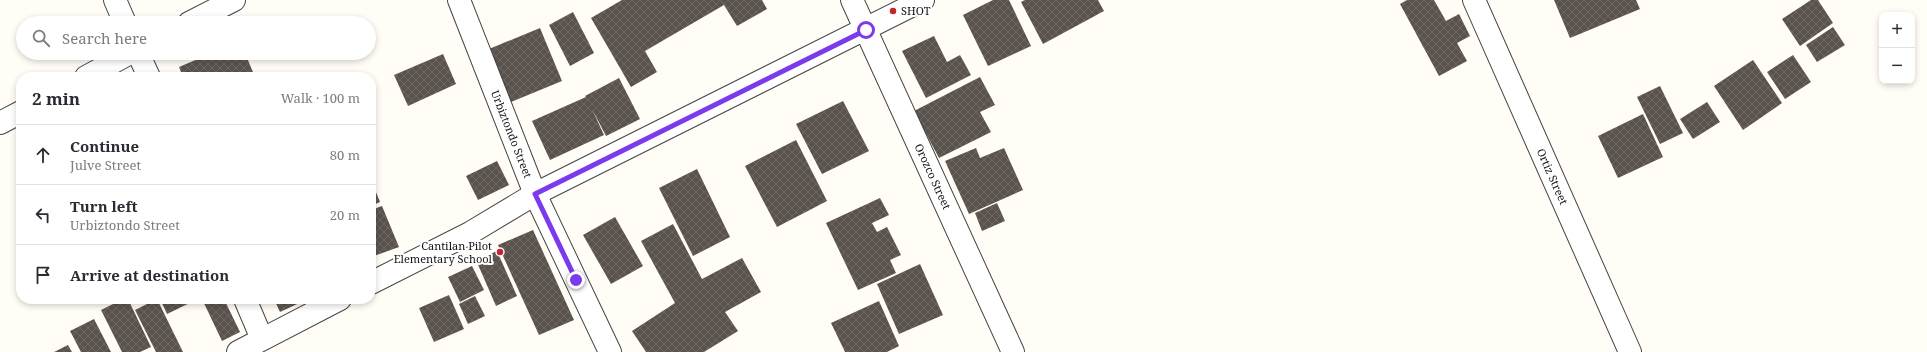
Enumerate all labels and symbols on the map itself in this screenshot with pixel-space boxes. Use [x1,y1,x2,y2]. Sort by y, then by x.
place label: SHOT [901,3,931,18]
marker: SHOT [888,6,898,16]
route start [857,21,875,39]
street label: Urbiztondo Street [488,88,536,180]
street label: Orozco Street [912,141,955,212]
street label: Ortiz Street [1534,146,1572,207]
place label: Cantilan Pilot Elementary School [394,238,493,266]
marker: Cantilan Pilot Elementary School [495,247,505,257]
route end [567,271,585,289]

